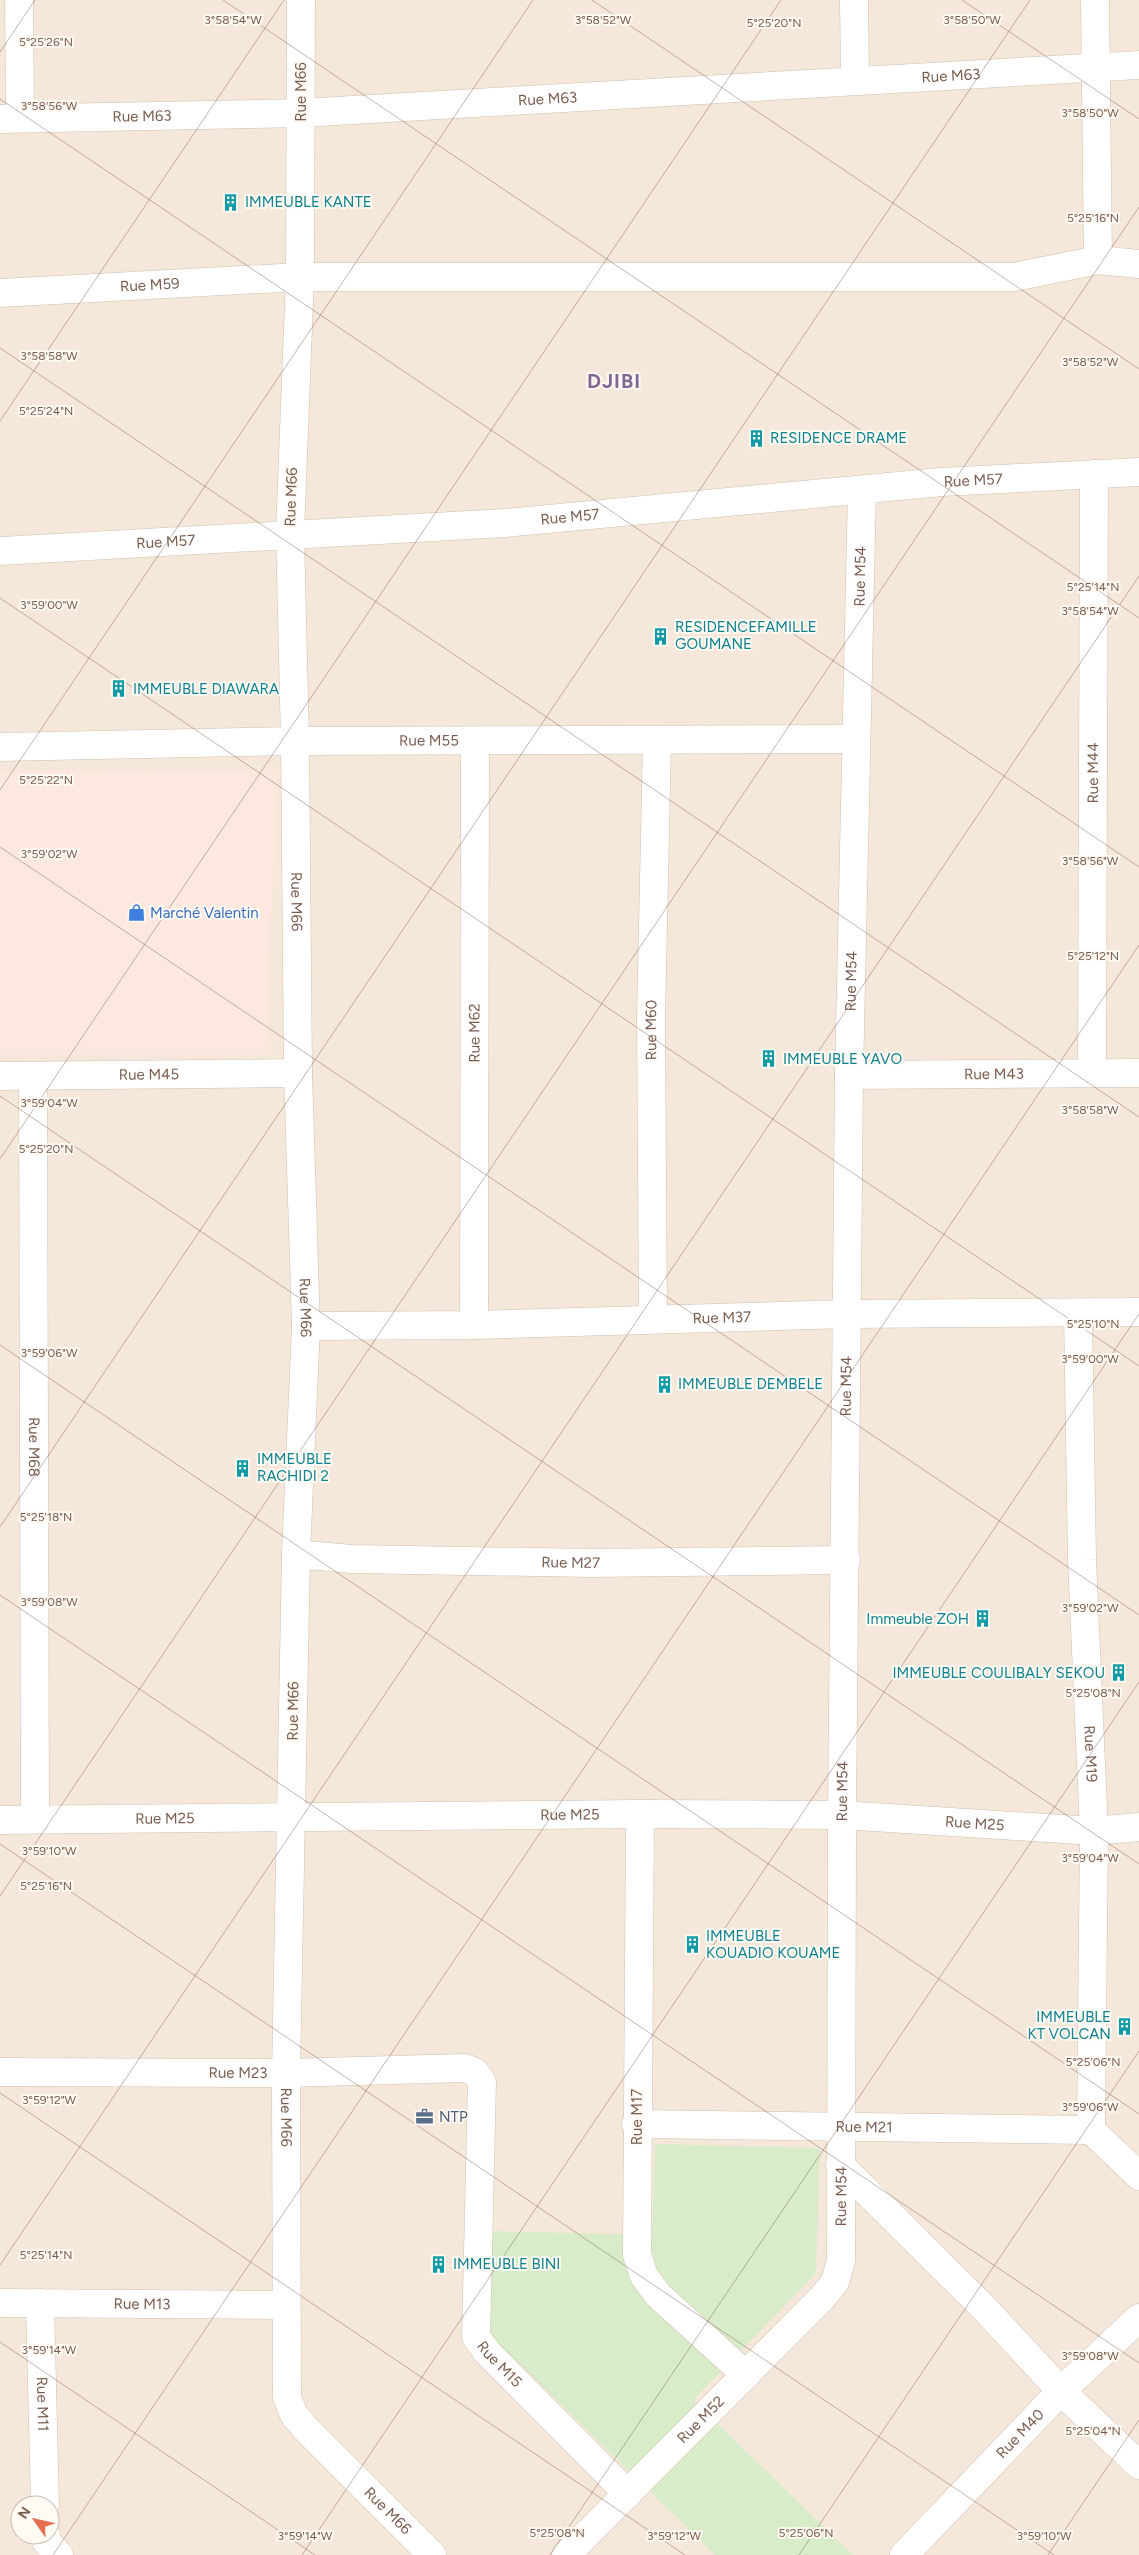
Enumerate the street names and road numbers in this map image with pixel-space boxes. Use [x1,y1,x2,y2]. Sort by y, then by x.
street label: Rue M66 [292,62,310,122]
street label: Rue M63 [921,65,981,86]
street label: Rue M63 [518,88,578,110]
street label: Rue M63 [112,107,172,126]
street label: Rue M59 [120,274,180,296]
street label: Rue M66 [281,467,301,527]
street label: Rue M57 [943,470,1003,491]
street label: Rue M57 [540,505,600,529]
street label: Rue M57 [136,531,196,552]
street label: Rue M54 [850,546,870,607]
street label: Rue M55 [399,731,459,750]
street label: Rue M44 [1084,742,1102,804]
street label: Rue M66 [287,872,306,932]
street label: Rue M54 [841,951,861,1012]
street label: Rue M60 [642,1000,660,1060]
street label: Rue M62 [465,1003,484,1063]
street label: Rue M45 [119,1065,179,1084]
street label: Rue M43 [964,1065,1024,1083]
street label: Rue M66 [295,1278,315,1338]
street label: Rue M37 [692,1308,751,1328]
street label: Rue M54 [837,1356,855,1416]
street label: Rue M68 [25,1417,43,1477]
street label: Rue M27 [541,1553,600,1572]
street label: Rue M66 [283,1681,303,1741]
street label: Rue M19 [1080,1725,1101,1783]
street label: Rue M54 [833,1761,852,1821]
street label: Rue M25 [540,1805,600,1824]
street label: Rue M25 [135,1809,195,1828]
street label: Rue M25 [944,1813,1005,1834]
street label: Rue M23 [208,2064,268,2082]
street label: Rue M66 [277,2088,295,2148]
street label: Rue M17 [628,2089,646,2145]
street label: Rue M21 [835,2118,893,2136]
street label: Rue M54 [832,2166,850,2226]
street label: Rue M13 [114,2295,170,2313]
street label: Rue M15 [473,2338,526,2391]
street label: Rue M11 [33,2376,52,2432]
street label: Rue M52 [673,2392,728,2447]
street label: Rue M40 [992,2405,1048,2462]
street label: Rue M66 [360,2483,415,2538]

